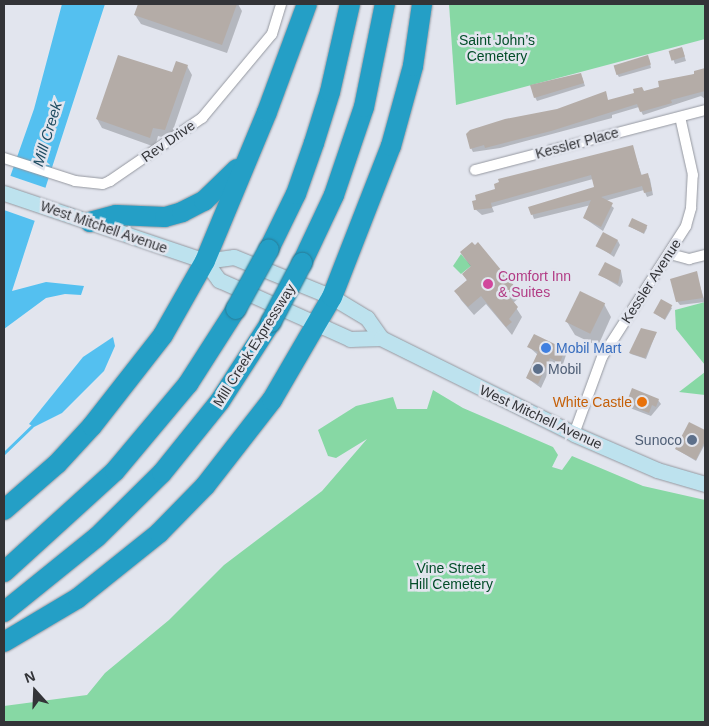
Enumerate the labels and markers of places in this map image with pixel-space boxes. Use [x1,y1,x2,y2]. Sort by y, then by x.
place label: Comfort Inn & Suites [498,268,571,300]
marker: Comfort Inn & Suites [482,278,494,290]
place label: Mobil Mart [556,340,621,356]
marker: Mobil Mart [540,342,552,354]
place label: Mobil [548,361,581,377]
marker: Mobil [532,363,544,375]
place label: White Castle [553,394,632,410]
marker: White Castle [636,396,648,408]
place label: Sunoco [635,432,682,448]
marker: Sunoco [686,434,698,446]

